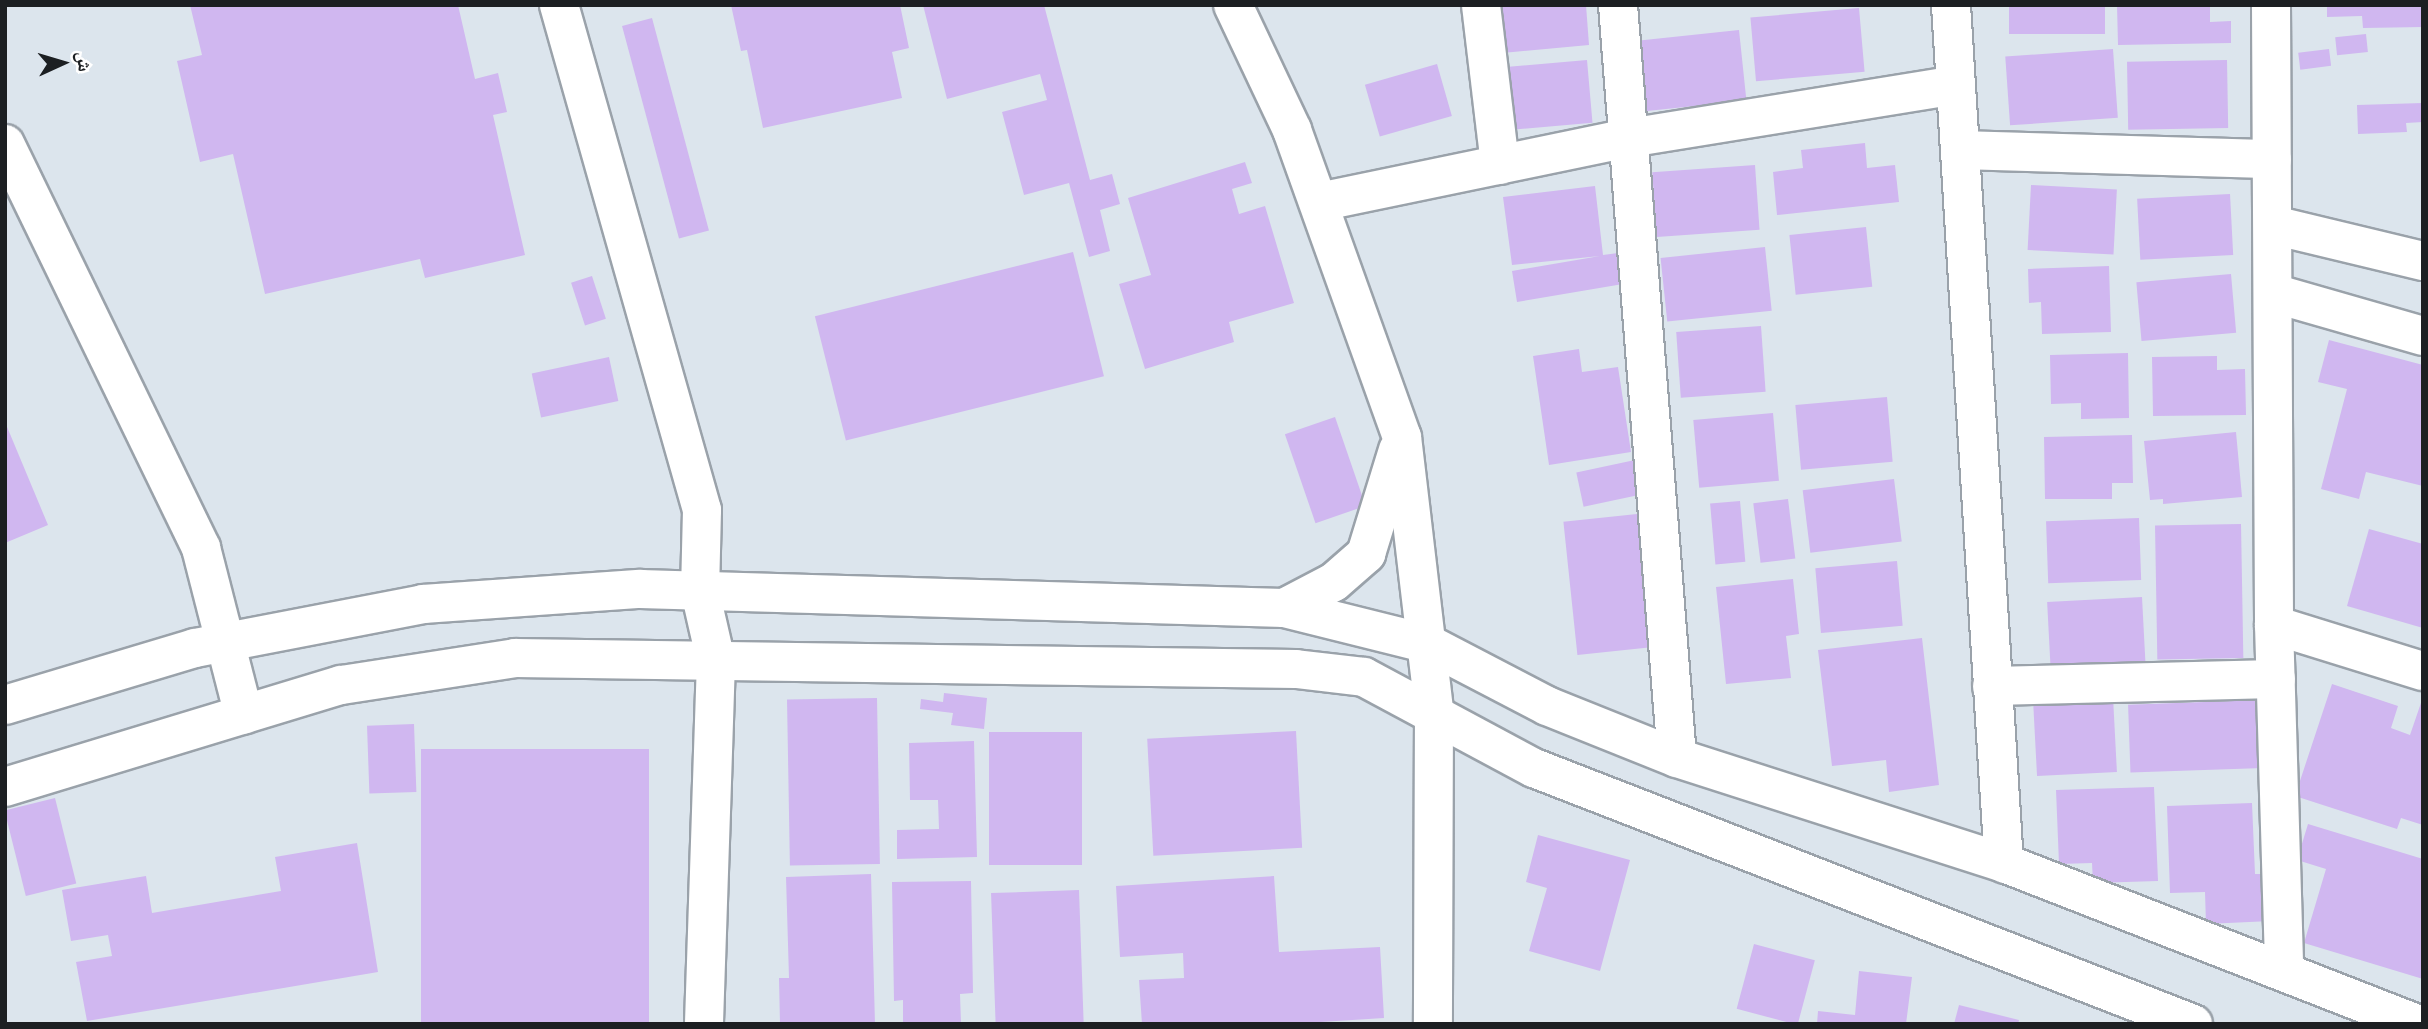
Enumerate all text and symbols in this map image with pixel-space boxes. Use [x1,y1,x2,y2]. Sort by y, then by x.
north arrow [28,28,98,98]
text: ش [72,51,97,72]

